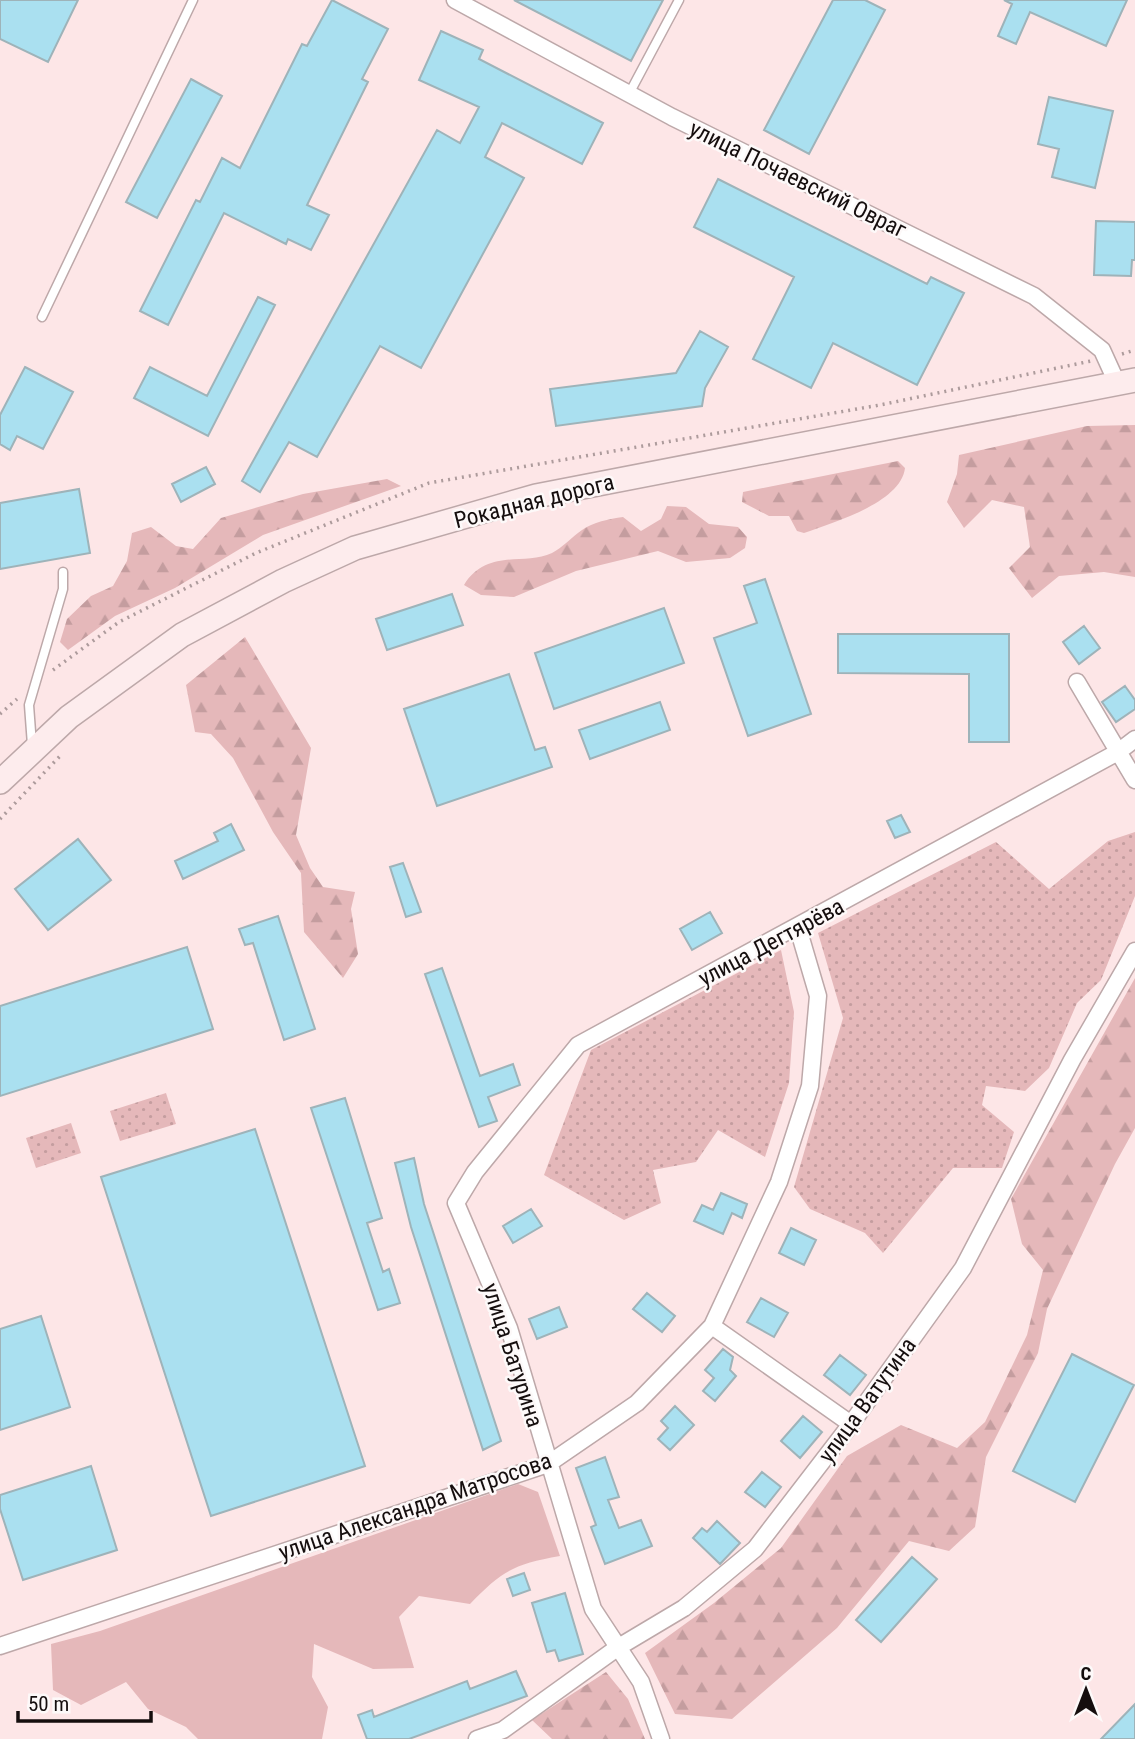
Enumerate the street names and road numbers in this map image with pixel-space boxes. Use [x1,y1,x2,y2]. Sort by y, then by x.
street label: улица Почаевский Овраг [685,115,911,244]
street label: Рокадная дорога [451,469,617,534]
street label: улица Дегтярёва [694,893,849,992]
street label: улица Батурина [477,1280,548,1430]
street label: улица Ватутина [813,1332,922,1468]
street label: улица Александра Матросова [275,1447,555,1566]

